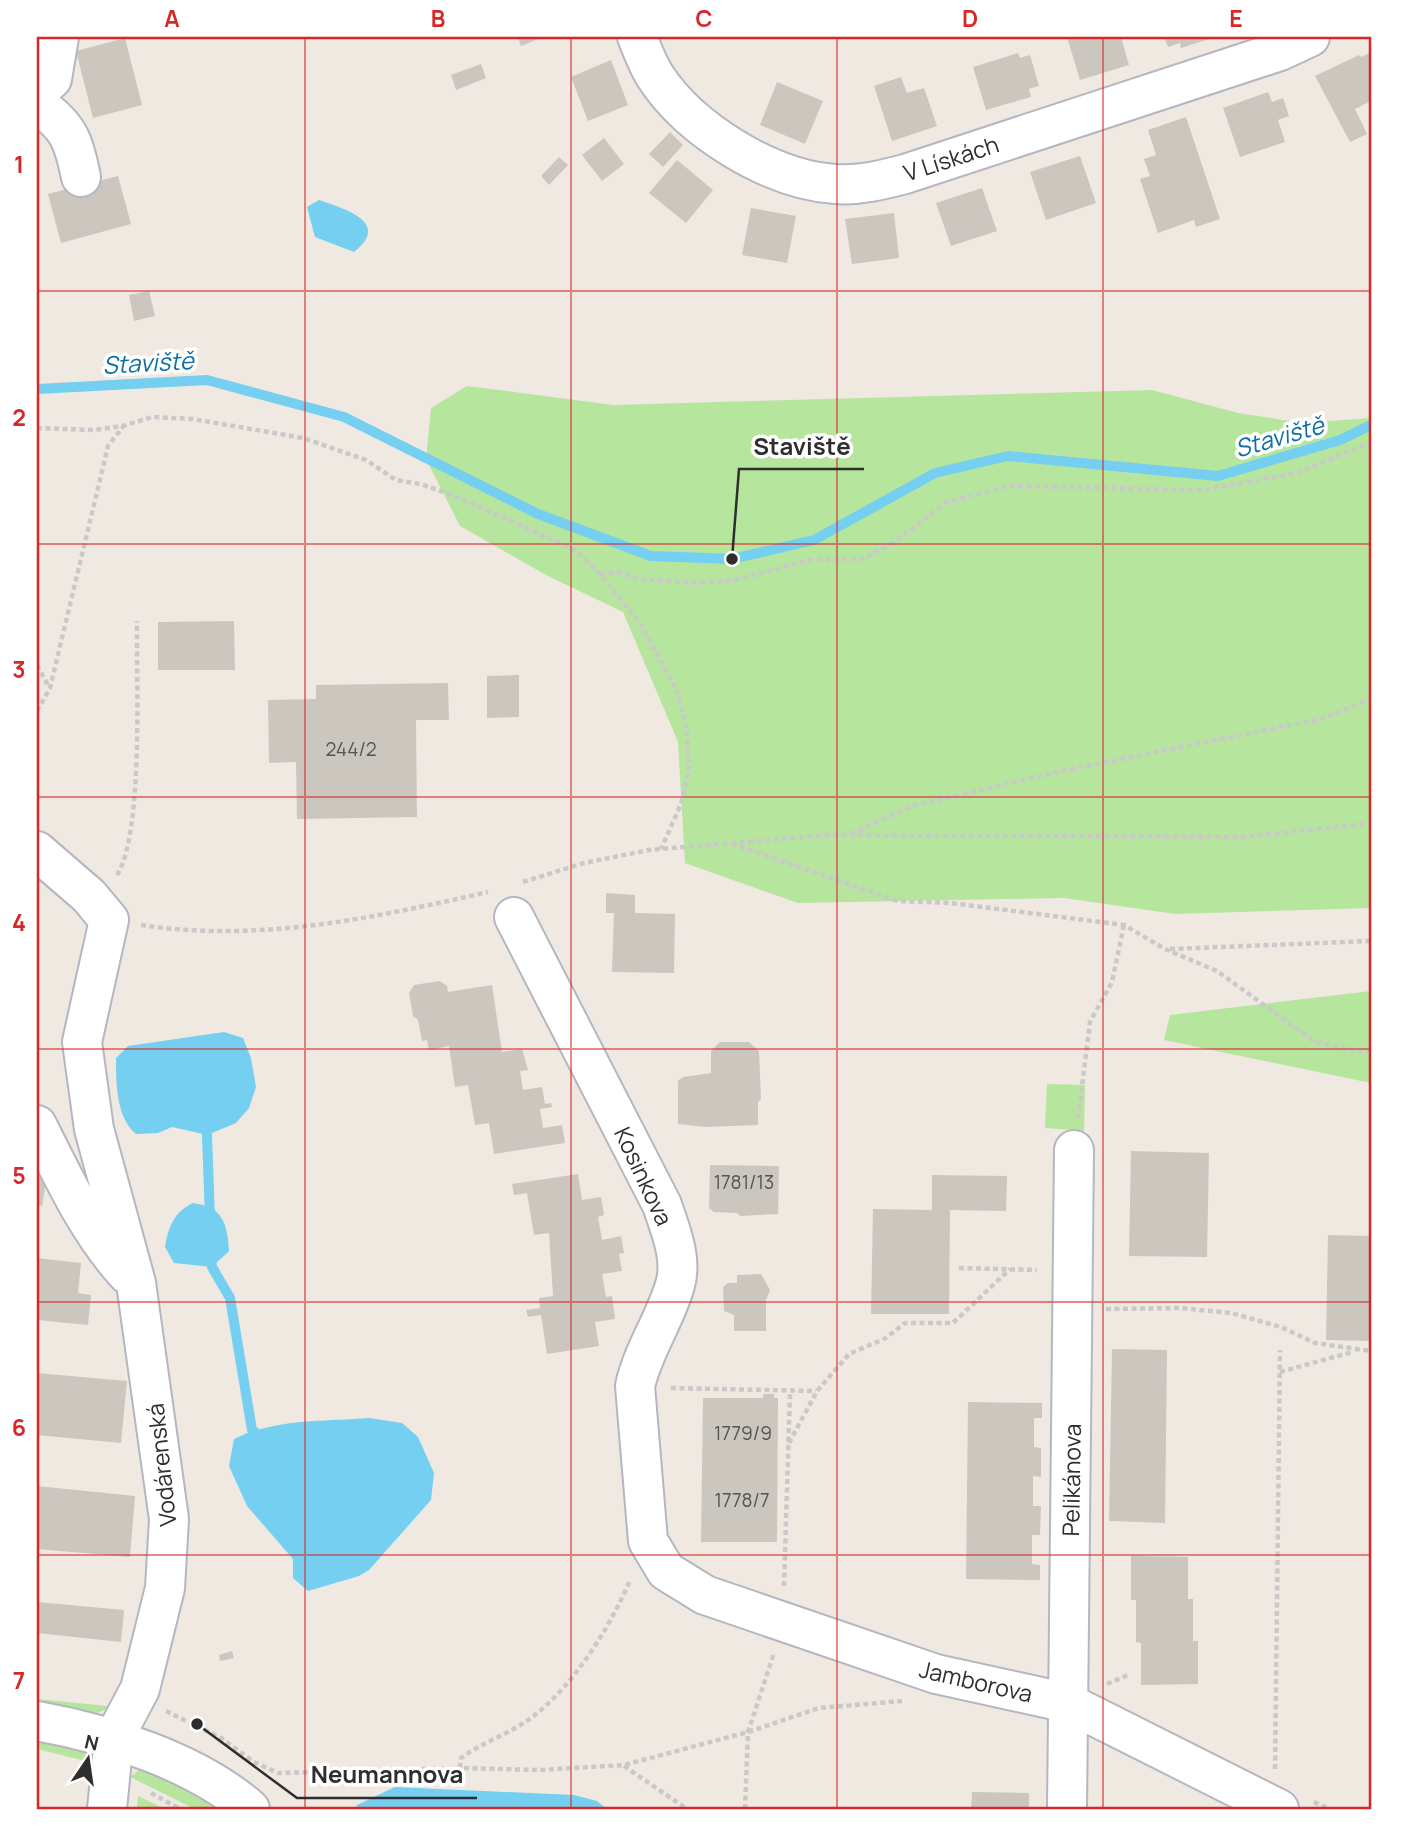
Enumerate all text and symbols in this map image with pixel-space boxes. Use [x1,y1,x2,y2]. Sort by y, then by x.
text: A [164,2,180,34]
text: B [431,2,445,34]
text: C [696,2,713,34]
text: D [962,2,978,34]
text: E [1229,2,1243,34]
street label: V Lískách [899,128,1003,188]
text: 1 [14,148,24,180]
water label: Staviště [102,343,196,381]
text: 2 [12,401,26,433]
water label: Staviště [1231,407,1329,464]
callout: Staviště [739,424,864,469]
text: Staviště [753,429,851,462]
text: 3 [12,653,26,685]
house number: 244/2 [325,736,377,762]
text: 4 [12,906,26,938]
street label: Kosinkova [607,1121,681,1231]
text: 5 [12,1159,26,1191]
house number: 1781/13 [714,1169,774,1195]
street label: Vodárenská [139,1402,183,1528]
text: 6 [12,1411,26,1443]
house number: 1779/9 [714,1420,772,1446]
street label: Pelikánova [1054,1423,1088,1537]
house number: 1778/7 [715,1487,769,1513]
street label: Jamborova [916,1652,1036,1710]
text: 7 [13,1664,25,1696]
north arrow [52,1724,122,1794]
text: N [82,1728,101,1757]
callout: Neumannova [297,1753,477,1798]
text: Neumannova [311,1757,463,1790]

